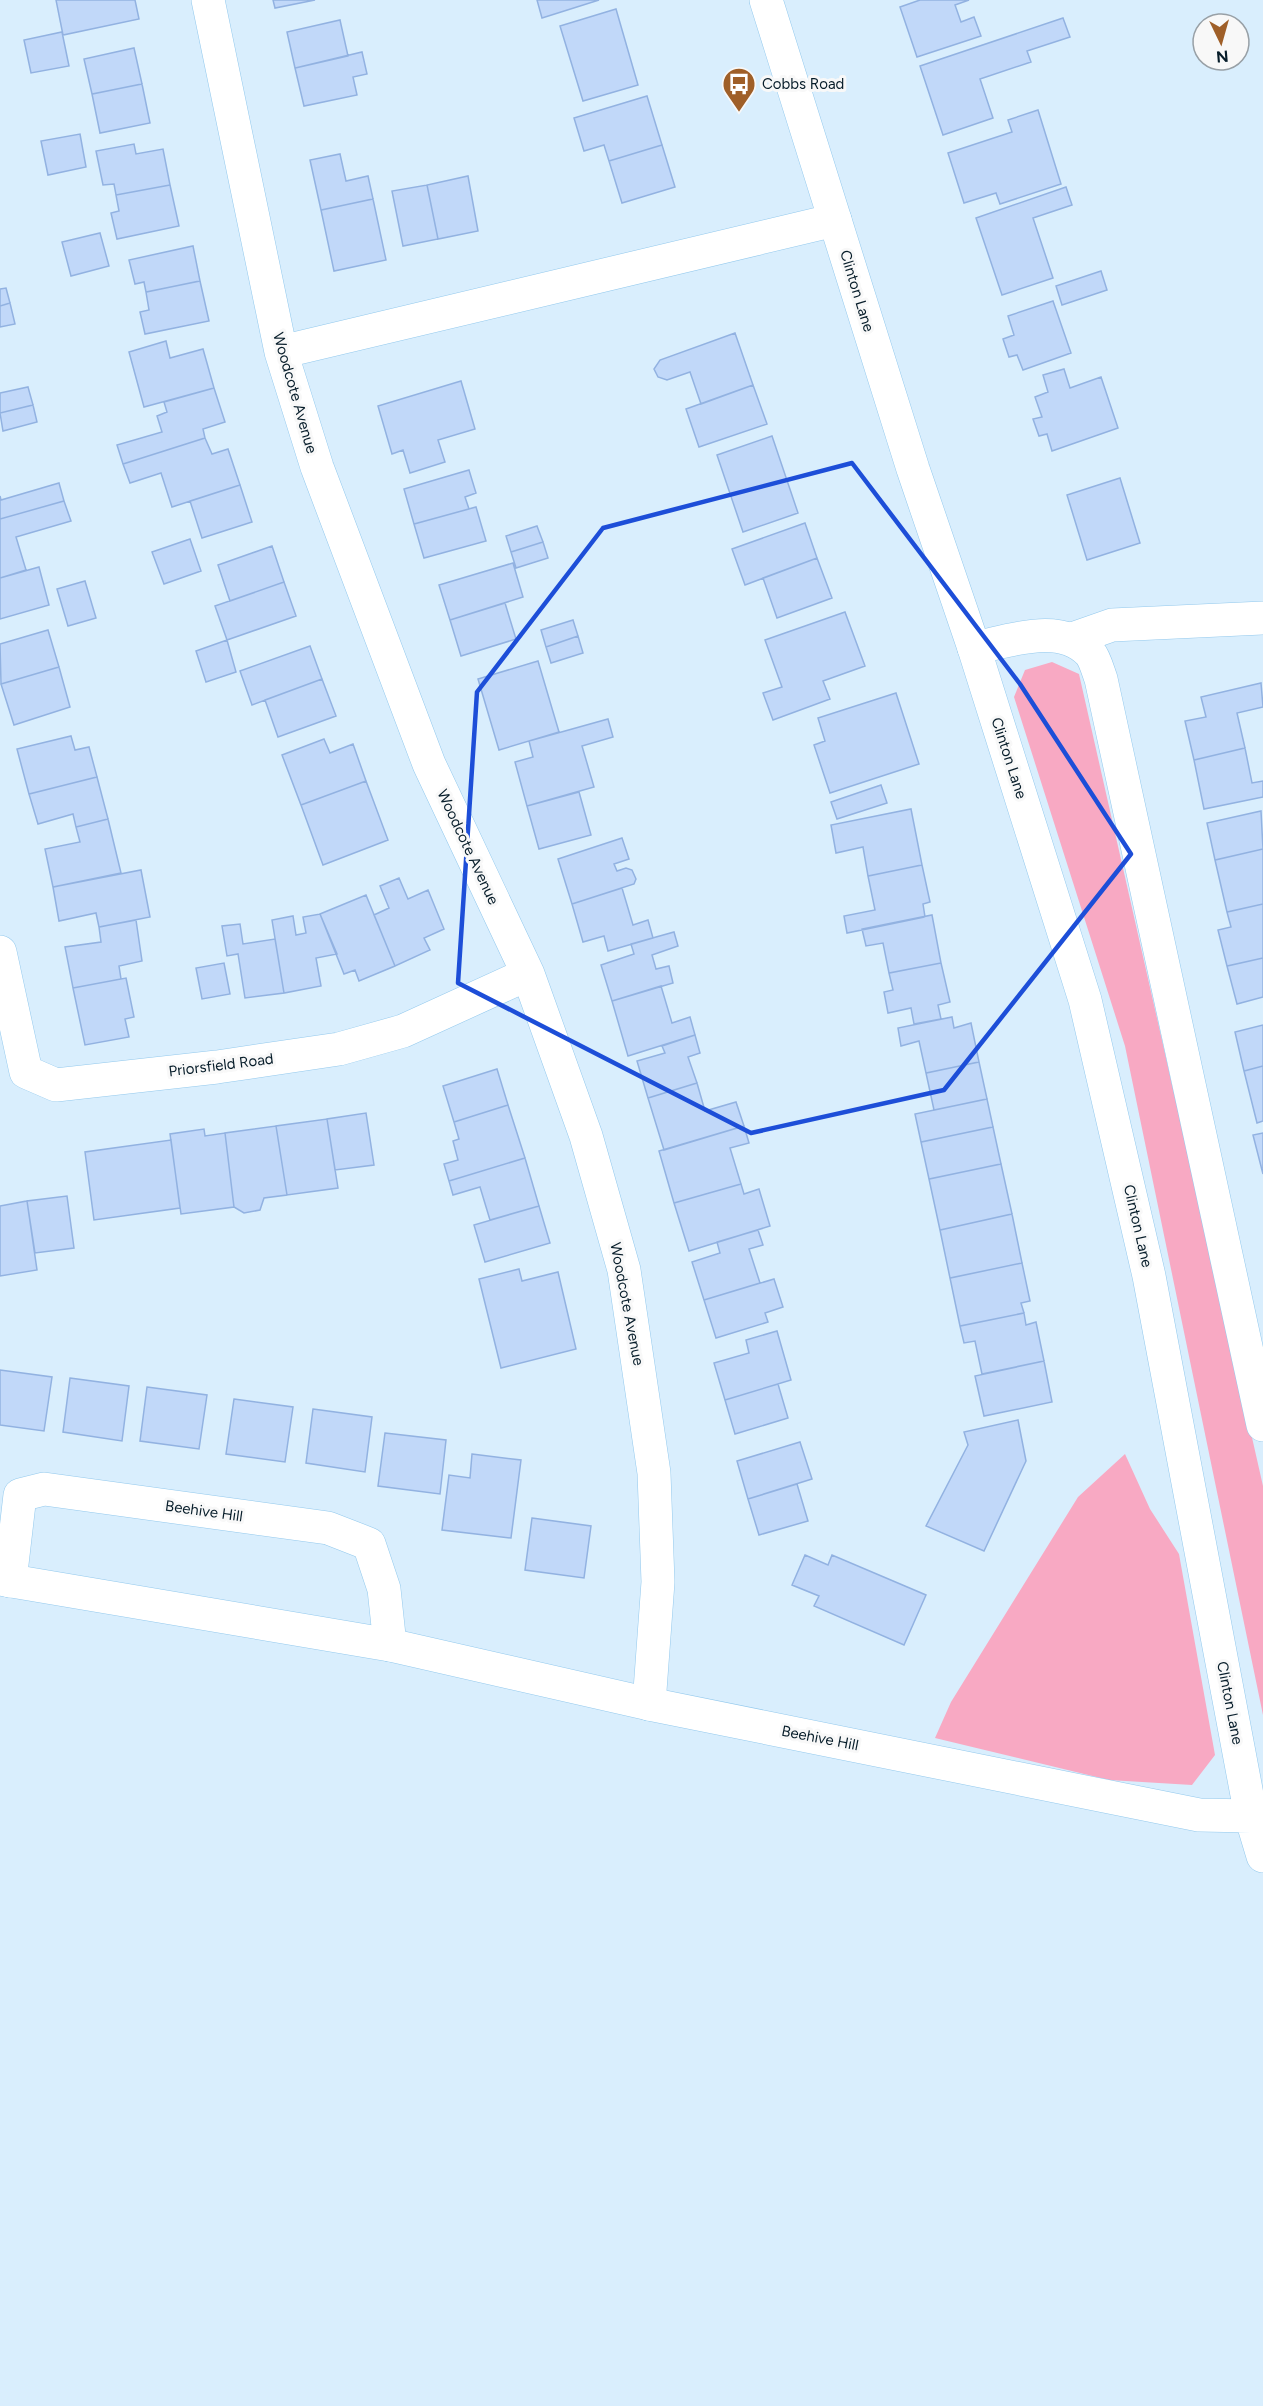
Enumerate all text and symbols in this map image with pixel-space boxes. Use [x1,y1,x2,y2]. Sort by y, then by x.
north arrow [1191,12,1251,72]
text: N [1215,46,1229,66]
bus stop icon: Cobbs Road [721,66,757,113]
place label: Cobbs Road [762,75,844,93]
street label: Clinton Lane [836,248,878,334]
street label: Woodcote Avenue [269,330,321,456]
street label: Clinton Lane [987,715,1031,801]
street label: Woodcote Avenue [433,787,503,907]
street label: Priorsfield Road [168,1050,274,1080]
street label: Clinton Lane [1120,1183,1156,1269]
street label: Woodcote Avenue [606,1241,648,1367]
street label: Beehive Hill [164,1497,244,1525]
street label: Clinton Lane [1213,1660,1247,1746]
street label: Beehive Hill [780,1722,860,1754]

